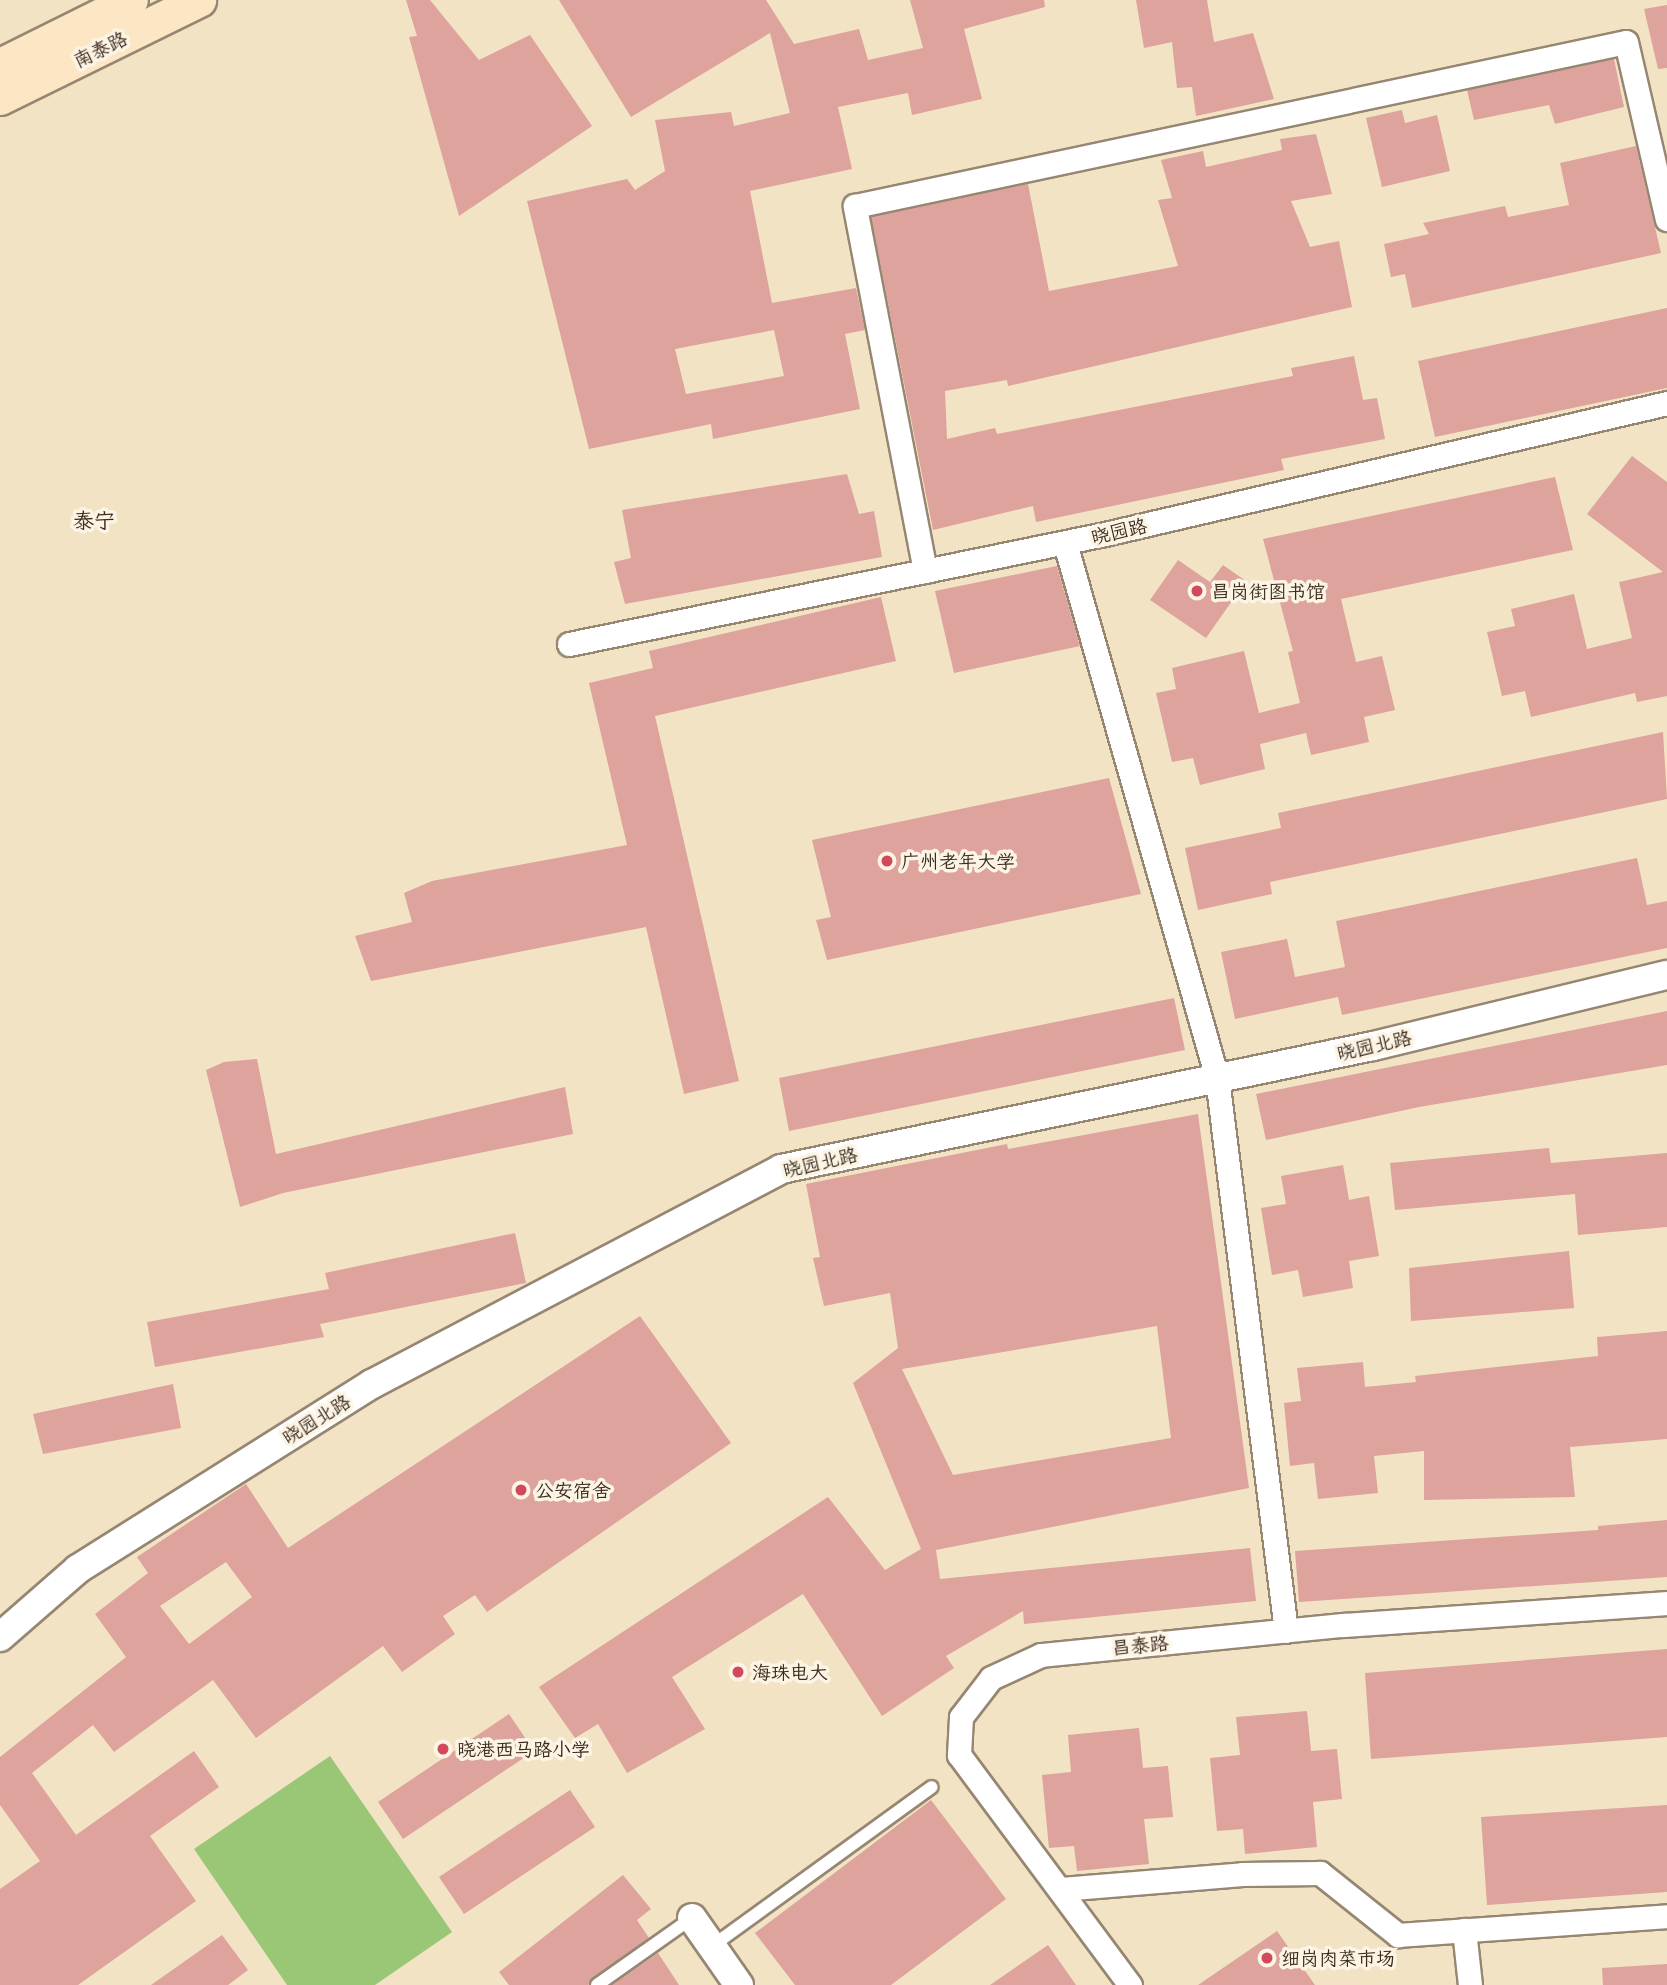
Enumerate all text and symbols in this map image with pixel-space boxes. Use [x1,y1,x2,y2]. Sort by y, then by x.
street label: 南泰路 [69,26,131,72]
district label: 泰宁 [73,507,115,533]
street label: 晓园路 [1089,513,1149,549]
place label: 昌岗街图书馆 [1211,580,1325,602]
marker: 昌岗街图书馆 [1189,583,1205,599]
place label: 广州老年大学 [901,850,1015,872]
marker: 广州老年大学 [879,853,895,869]
street label: 晓园北路 [1334,1025,1414,1065]
street label: 晓园北路 [780,1142,860,1182]
street label: 晓园北路 [278,1389,354,1449]
place label: 公安宿舍 [535,1479,611,1501]
marker: 公安宿舍 [513,1482,529,1498]
street label: 昌泰路 [1110,1631,1170,1659]
place label: 海珠电大 [752,1661,828,1683]
marker: 海珠电大 [730,1664,746,1680]
place label: 晓港西马路小学 [457,1738,590,1760]
marker: 晓港西马路小学 [435,1741,451,1757]
place label: 细岗肉菜市场 [1281,1947,1395,1969]
marker: 细岗肉菜市场 [1259,1950,1275,1966]

